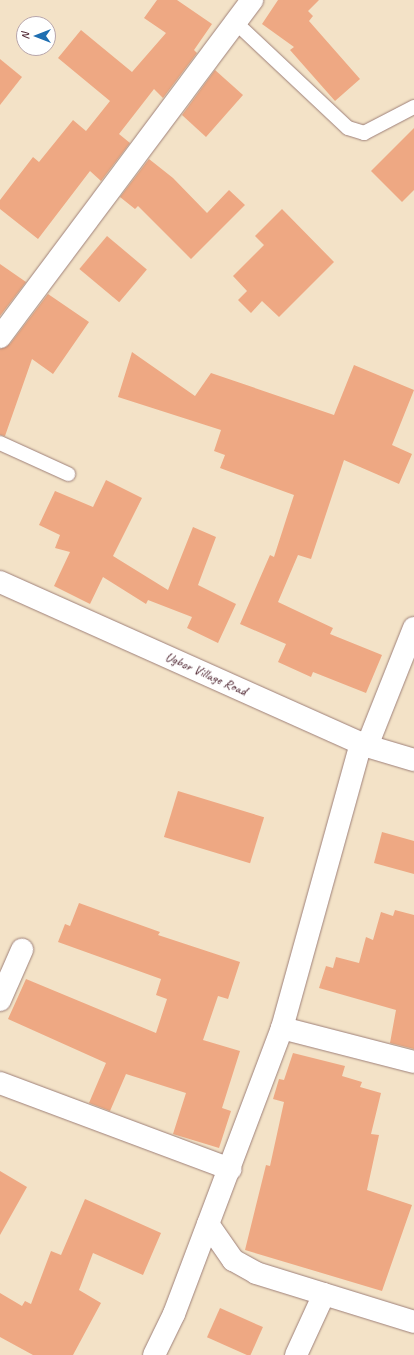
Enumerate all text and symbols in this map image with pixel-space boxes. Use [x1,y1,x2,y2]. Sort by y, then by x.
north arrow [16,16,56,56]
text: N [18,33,32,39]
street label: Ugbor Village Road [163,649,249,699]

